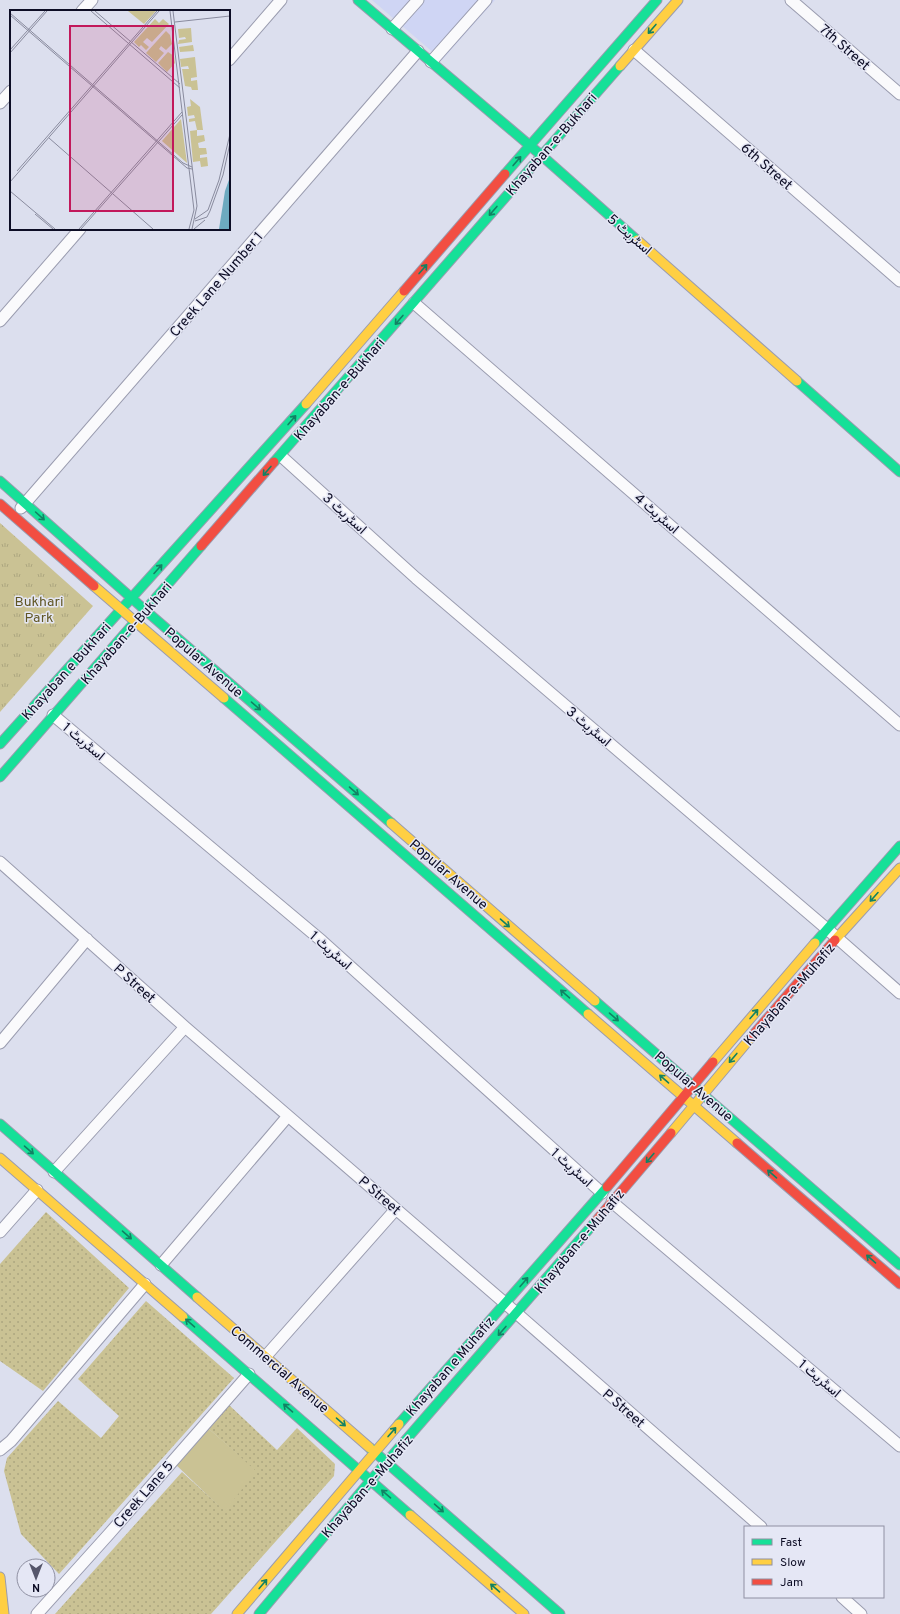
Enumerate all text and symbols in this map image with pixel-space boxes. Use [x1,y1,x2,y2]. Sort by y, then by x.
inset map [10,10,230,230]
street label: 7th Street [815,22,873,75]
one-way arrow [648,24,657,35]
street label: Khayaban-e-Bukhari [503,90,601,200]
street label: 6th Street [737,140,795,194]
one-way arrow [513,155,522,166]
one-way arrow [488,206,497,217]
street label: اسٹریٹ 5 [603,211,655,259]
street label: Creek Lane Number 1 [167,229,267,341]
one-way arrow [418,265,427,275]
one-way arrow [394,315,403,325]
street label: Khayaban-e-Bukhari [291,335,389,445]
one-way arrow [287,415,296,425]
one-way arrow [263,466,272,476]
street label: اسٹریٹ 3 [318,490,370,538]
street label: اسٹریٹ 4 [630,490,682,538]
one-way arrow [35,511,45,520]
one-way arrow [153,564,162,574]
street label: Khayaban-e-Bukhari [78,579,176,689]
park label: Bukhari Park [15,594,63,627]
street label: Khayaban e Bukhari [19,620,115,724]
street label: Popular Avenue [160,624,246,702]
one-way arrow [250,702,261,711]
street label: اسٹریٹ 3 [562,703,614,751]
street label: اسٹریٹ 1 [58,719,108,765]
one-way arrow [349,787,359,796]
street label: Popular Avenue [405,836,491,914]
one-way arrow [869,892,879,902]
one-way arrow [500,918,510,927]
street label: اسٹریٹ 1 [305,928,355,974]
street label: Khayaban-e-Muhafiz [741,940,840,1050]
street label: P Street [109,961,159,1007]
one-way arrow [560,990,571,999]
one-way arrow [749,1010,758,1020]
one-way arrow [609,1012,619,1021]
street label: Popular Avenue [650,1048,736,1126]
one-way arrow [729,1053,738,1064]
one-way arrow [658,1075,669,1084]
one-way arrow [24,1145,34,1154]
street label: اسٹریٹ 1 [547,1145,595,1191]
one-way arrow [645,1152,654,1163]
one-way arrow [767,1169,777,1178]
street label: P Street [354,1173,404,1219]
street label: Khayaban-e-Muhafiz [532,1186,629,1298]
one-way arrow [122,1231,132,1240]
one-way arrow [865,1254,876,1263]
one-way arrow [520,1277,529,1287]
street label: Khayaban e Muhafiz [403,1314,499,1420]
one-way arrow [185,1318,195,1328]
street label: Commercial Avenue [226,1323,332,1418]
one-way arrow [497,1326,506,1336]
street label: اسٹریٹ 1 [794,1356,844,1402]
street label: P Street [598,1386,648,1432]
one-way arrow [283,1404,293,1413]
one-way arrow [335,1418,346,1427]
one-way arrow [388,1427,397,1437]
street label: Khayaban-e-Muhafiz [319,1432,418,1542]
street label: Creek Lane 5 [110,1458,178,1532]
one-way arrow [381,1489,391,1498]
one-way arrow [434,1503,444,1512]
legend [744,1526,884,1598]
text: Fast [780,1535,802,1551]
text: Slow [780,1555,806,1571]
north arrow [16,1558,56,1598]
text: Jam [780,1575,803,1591]
one-way arrow [258,1579,267,1590]
text: N [32,1580,40,1594]
one-way arrow [489,1584,500,1593]

